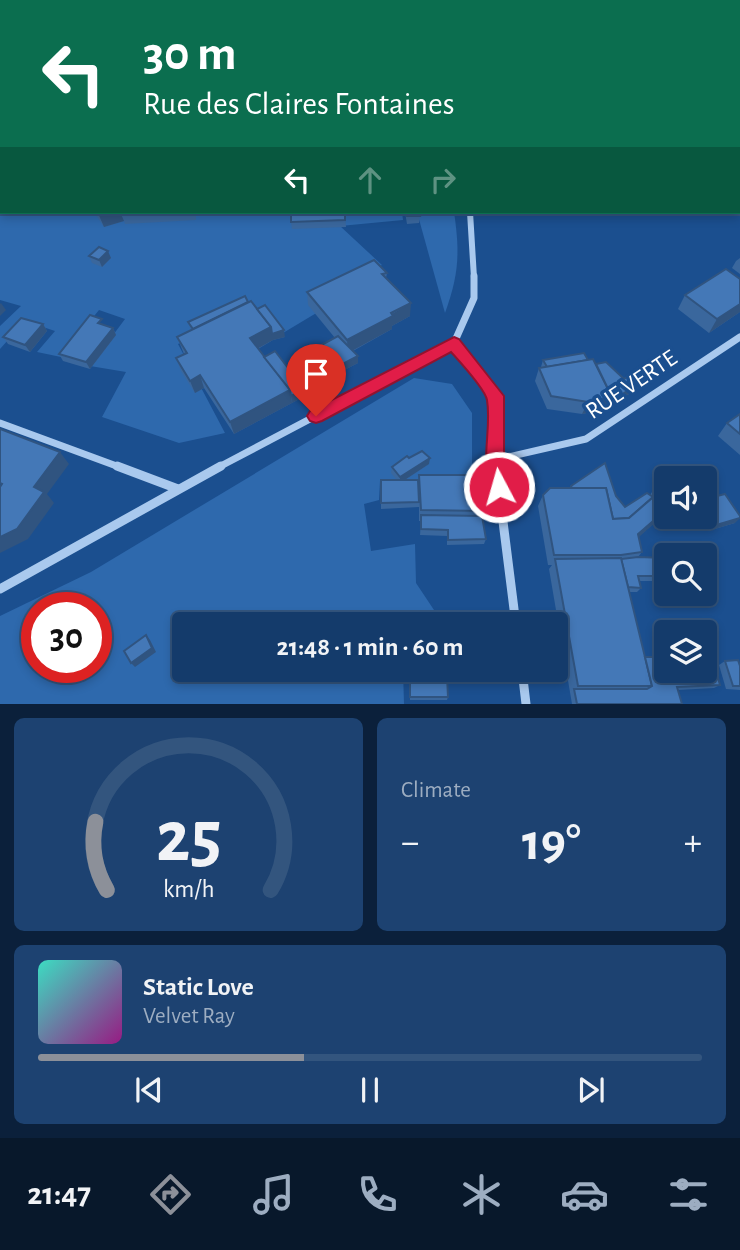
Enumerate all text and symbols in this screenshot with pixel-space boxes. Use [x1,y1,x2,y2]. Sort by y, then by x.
icon: left [28,28,119,119]
text: 30 m [143,30,237,79]
text: Rue des Claires Fontaines [143,88,455,120]
icon: left [278,161,316,199]
icon: ahead [351,161,389,199]
icon: right [424,161,462,199]
pin [286,344,346,416]
street label: RUE VERTE [582,345,682,424]
icon: arrive [297,355,335,393]
position arrow [462,450,536,524]
map controls [654,466,717,683]
button: sound [654,466,717,529]
button: search [654,543,717,606]
speed limit sign: 30 [21,592,112,683]
button: layers [654,620,717,683]
text: 21:48 · 1 min · 60 m [277,634,463,660]
text: Climate [401,779,471,802]
text: 25 [156,803,221,876]
text: 19° [522,817,581,869]
text: − [401,824,419,862]
text: + [684,824,702,862]
text: km/h [163,877,214,902]
text: Static Love [143,974,254,1000]
text: Velvet Ray [143,1005,235,1028]
icon: previous [130,1071,168,1109]
icon: pause [351,1071,389,1109]
icon: next [572,1071,610,1109]
icon: directions [146,1170,195,1219]
icon: music [249,1170,298,1219]
icon: phone [353,1170,402,1219]
icon: climate [457,1170,506,1219]
icon: car [560,1170,609,1219]
icon: filters [664,1170,713,1219]
text: 21:47 [27,1178,91,1210]

